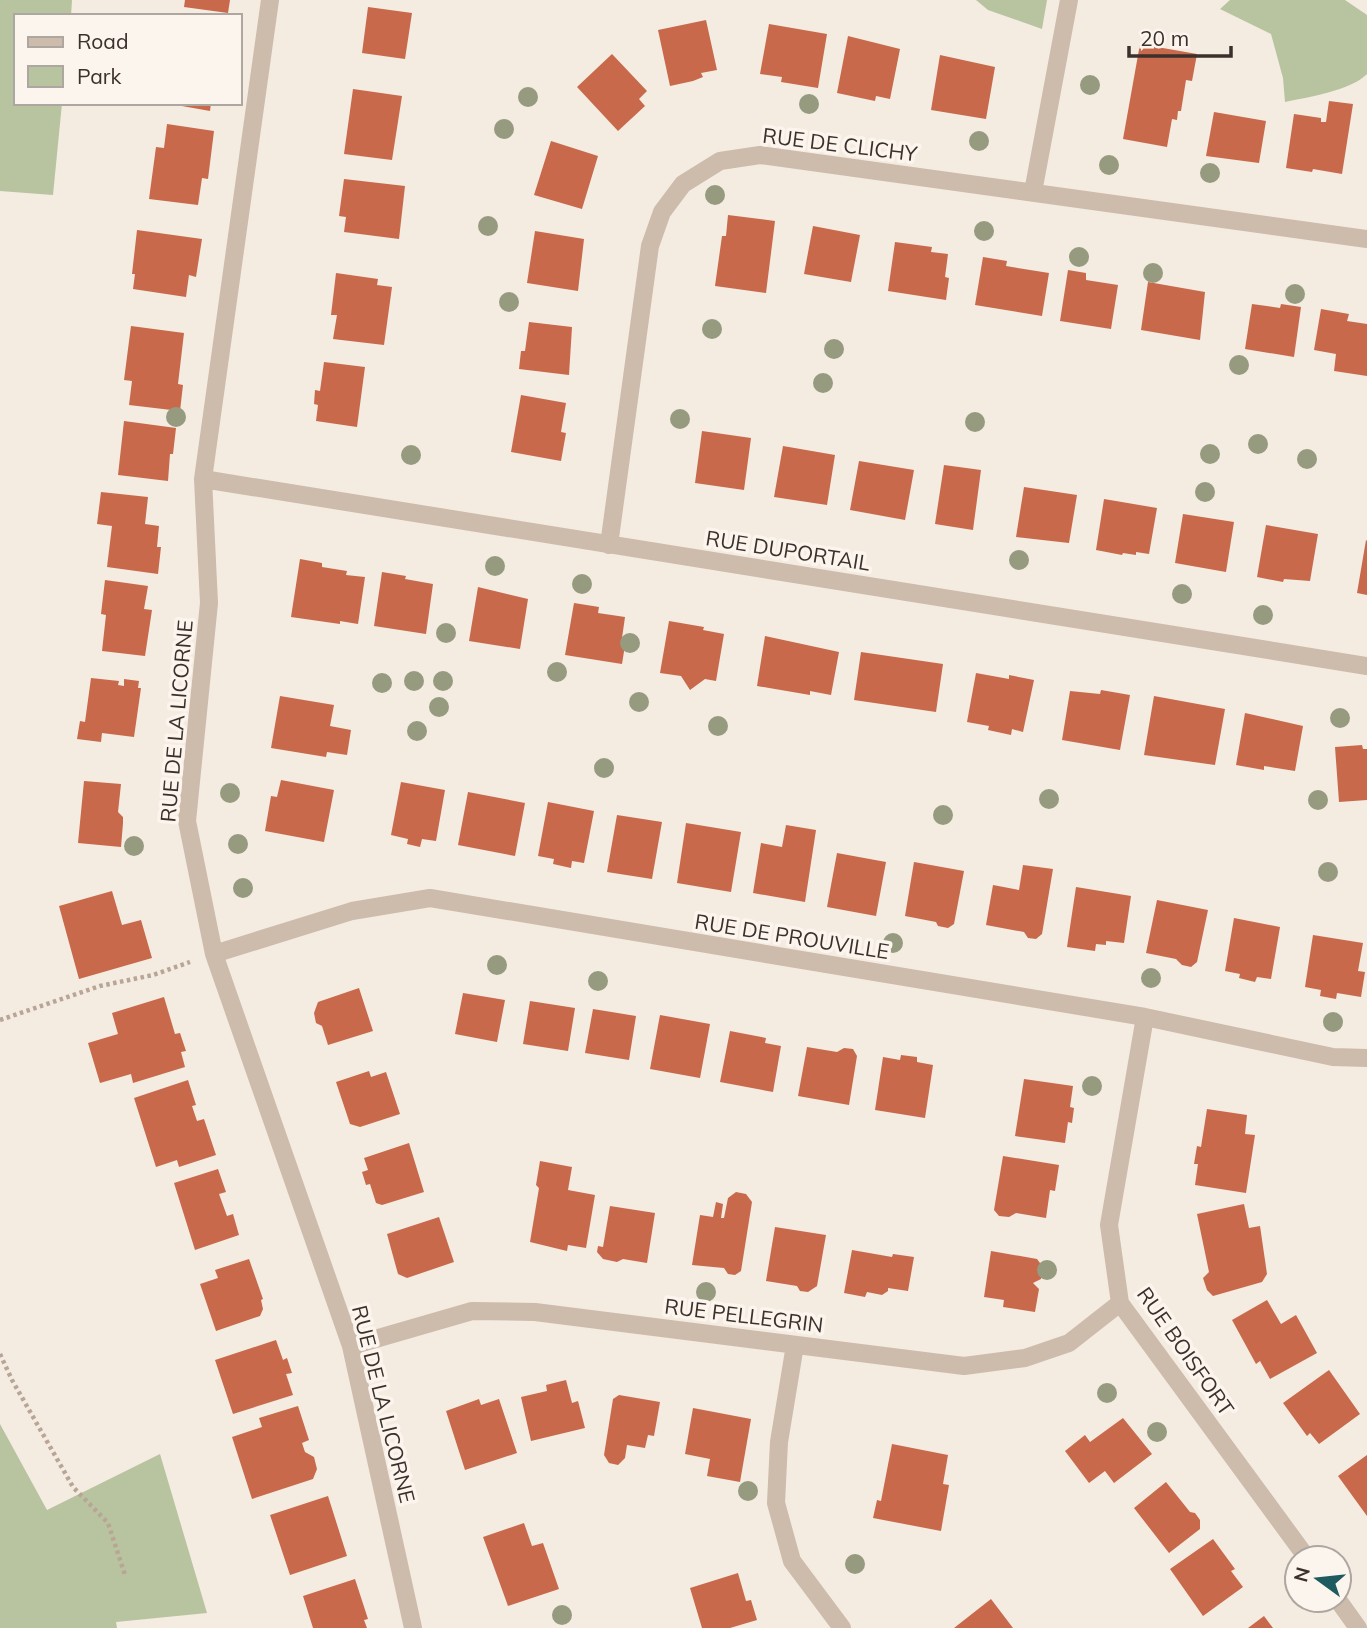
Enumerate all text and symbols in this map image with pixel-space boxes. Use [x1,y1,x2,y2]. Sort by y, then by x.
legend [14,14,242,105]
scale bar [1129,14,1230,58]
text: 20 m [1140,25,1189,51]
text: Road [77,28,128,54]
text: Park [77,63,121,89]
street label: RUE DE CLICHY [761,122,919,166]
street label: RUE DUPORTAIL [704,524,873,576]
street label: RUE DE LA LICORNE [154,619,198,823]
street label: RUE DE PROUVILLE [693,908,891,964]
street label: RUE BOISFORT [1132,1282,1240,1421]
street label: RUE PELLEGRIN [663,1292,825,1338]
street label: RUE DE LA LICORNE [347,1303,421,1505]
north arrow [1283,1544,1353,1614]
text: N [1288,1565,1315,1585]

